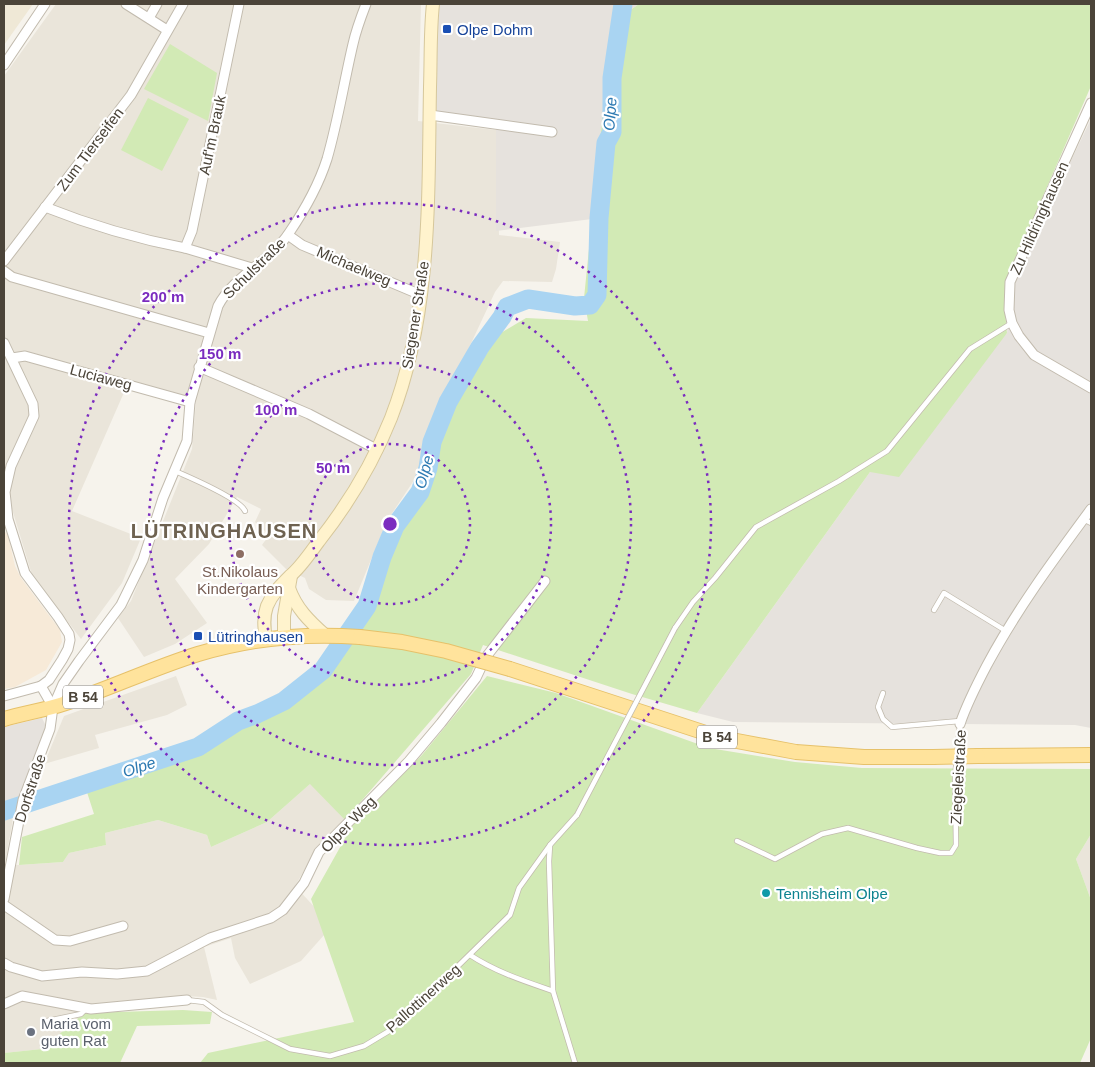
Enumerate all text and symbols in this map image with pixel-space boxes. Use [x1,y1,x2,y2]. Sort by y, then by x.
place label: Olpe Dohm [457,21,533,38]
marker: Olpe Dohm [441,23,453,35]
street label: Auf'm Brauk [195,93,229,176]
water label: Olpe [600,96,620,131]
street label: Zum Tierseifen [53,104,127,194]
street label: Zu Hildringhausen [1006,159,1072,277]
street label: Schulstraße [219,234,289,302]
street label: Michaelweg [314,243,394,289]
street label: Siegener Straße [398,260,432,370]
text: 200 m [142,288,184,305]
text: 150 m [199,345,241,362]
street label: Luciaweg [68,361,134,393]
text: 100 m [255,401,297,418]
water label: Olpe [411,453,437,491]
text: 50 m [316,459,350,476]
centre of rings [381,515,399,533]
district label: LÜTRINGHAUSEN [131,520,317,542]
marker: St.Nikolaus Kindergarten [234,548,246,560]
place label: St.Nikolaus Kindergarten [197,563,283,597]
place label: Lütringhausen [208,628,303,645]
marker: Lütringhausen [192,630,204,642]
road number: B 54 [63,686,103,709]
road number: B 54 [697,726,737,749]
street label: Ziegeleistraße [947,729,969,825]
street label: Dorfstraße [11,752,49,824]
water label: Olpe [120,754,158,780]
street label: Olper Weg [317,792,379,856]
place label: Tennisheim Olpe [776,885,888,902]
marker: Tennisheim Olpe [760,887,772,899]
street label: Pallottinerweg [382,960,464,1036]
place label: Maria vom guten Rat [41,1015,111,1049]
marker: Maria vom guten Rat [25,1026,37,1038]

